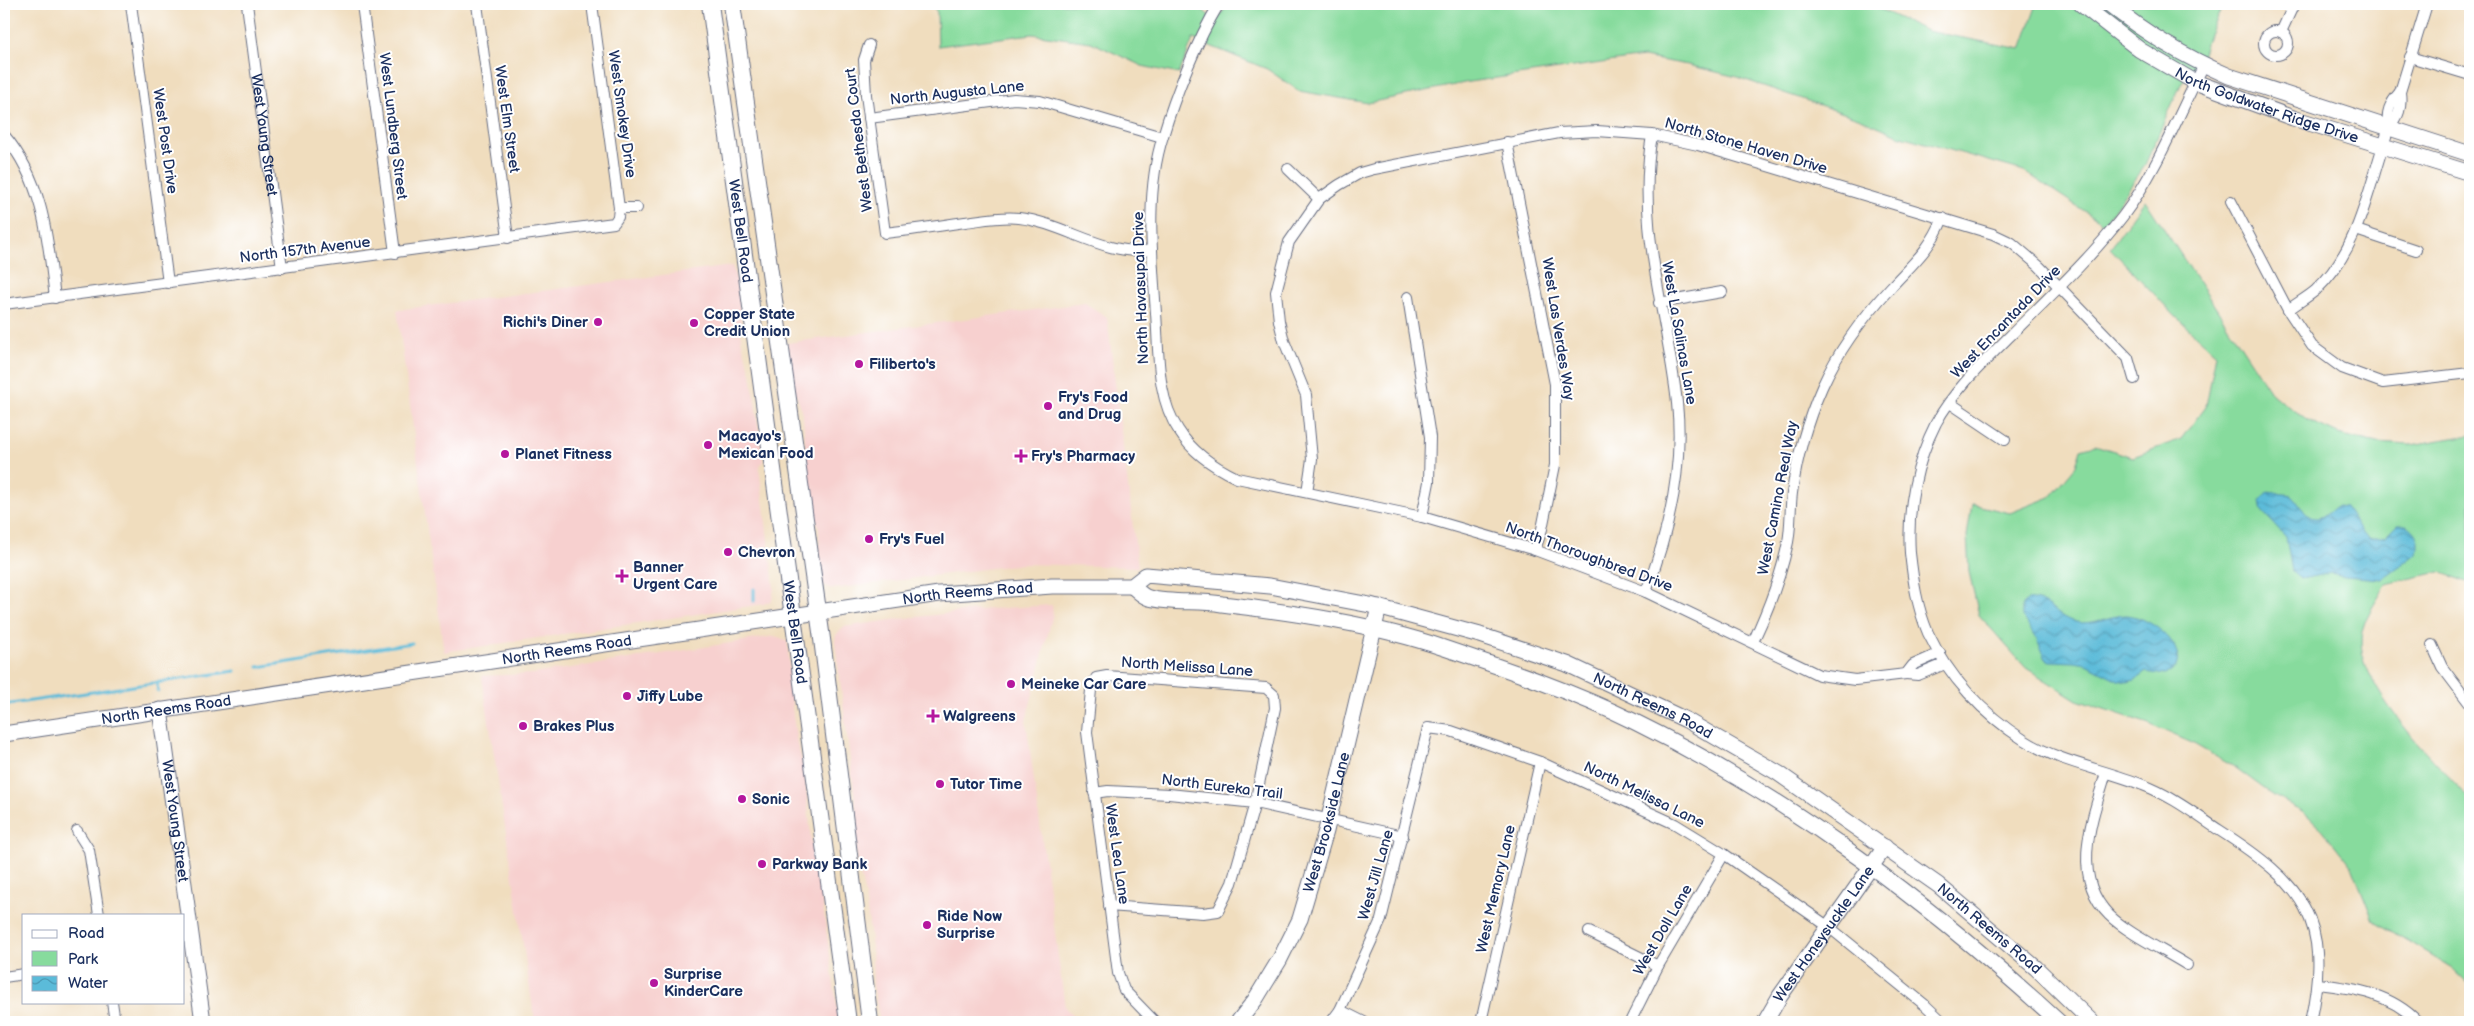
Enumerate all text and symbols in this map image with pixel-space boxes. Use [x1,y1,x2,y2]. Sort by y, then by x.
street label: West Smokey Drive [604,49,640,179]
street label: West Lundberg Street [375,51,411,201]
street label: North Goldwater Ridge Drive [2172,63,2361,147]
street label: West Elm Street [490,64,524,174]
street label: West Bethesda Court [841,67,877,213]
street label: West Young Street [247,73,282,198]
street label: North Augusta Lane [889,76,1025,109]
street label: West Post Drive [148,87,182,195]
street label: North Stone Haven Drive [1662,114,1830,178]
street label: West Bell Road [724,178,757,284]
street label: North Havasupai Drive [1129,211,1153,365]
street label: North 157th Avenue [239,233,371,267]
street label: West Las Verdes Way [1537,256,1579,402]
street label: West La Salinas Lane [1657,260,1701,406]
street label: West Encantada Drive [1947,261,2065,383]
place label: Copper State Credit Union [704,305,795,341]
place label: Richi's Diner [503,313,589,332]
marker: Richi's Diner [592,316,604,328]
marker: Copper State Credit Union [688,317,700,329]
place label: Filiberto's [869,355,936,374]
marker: Filiberto's [853,358,865,370]
place label: Fry's Food and Drug [1058,388,1128,424]
marker: Fry's Food and Drug [1042,400,1054,412]
street label: West Camino Real Way [1754,419,1802,577]
place label: Macayo's Mexican Food [718,427,813,463]
marker: Macayo's Mexican Food [702,439,714,451]
place label: Planet Fitness [515,445,612,464]
place label: Fry's Pharmacy [1031,447,1135,466]
marker: Planet Fitness [499,448,511,460]
marker: Fry's Pharmacy [1015,450,1027,462]
street label: North Thoroughbred Drive [1503,518,1675,596]
place label: Fry's Fuel [879,530,944,549]
marker: Fry's Fuel [863,533,875,545]
place label: Chevron [738,543,795,562]
marker: Chevron [722,546,734,558]
place label: Banner Urgent Care [633,558,718,594]
marker: Banner Urgent Care [615,569,629,583]
street label: North Reems Road [901,578,1034,609]
street label: West Bell Road [779,579,812,685]
street label: North Reems Road [501,631,633,669]
street label: North Melissa Lane [1120,653,1254,681]
street label: North Reems Road [1590,668,1716,743]
place label: Meineke Car Care [1021,675,1147,694]
marker: Meineke Car Care [1005,678,1017,690]
place label: Jiffy Lube [637,687,703,706]
marker: Jiffy Lube [621,690,633,702]
street label: North Reems Road [100,691,232,729]
place label: Walgreens [943,707,1016,726]
marker: Walgreens [927,710,939,722]
place label: Brakes Plus [533,717,614,736]
marker: Brakes Plus [517,720,529,732]
street label: West Brookside Lane [1299,750,1354,895]
street label: North Melissa Lane [1580,757,1708,833]
street label: West Young Street [157,759,193,884]
street label: North Eureka Trail [1160,770,1284,804]
place label: Tutor Time [950,775,1022,794]
marker: Tutor Time [934,778,946,790]
place label: Sonic [752,790,790,809]
marker: Sonic [736,793,748,805]
street label: West Lea Lane [1101,802,1133,906]
street label: West Memory Lane [1472,823,1520,955]
street label: West Jill Lane [1354,827,1398,923]
place label: Parkway Bank [772,855,867,874]
marker: Parkway Bank [756,858,768,870]
street label: West Honeysuckle Lane [1769,862,1878,1006]
street label: North Reems Road [1933,879,2046,978]
street label: West Doll Lane [1629,881,1697,979]
place label: Ride Now Surprise [937,907,1002,943]
legend [22,914,185,1004]
marker: Ride Now Surprise [921,919,933,931]
text: Road [68,924,104,943]
text: Park [68,950,99,969]
place label: Surprise KinderCare [664,965,743,1001]
text: Water [68,974,108,993]
marker: Surprise KinderCare [648,977,660,989]

